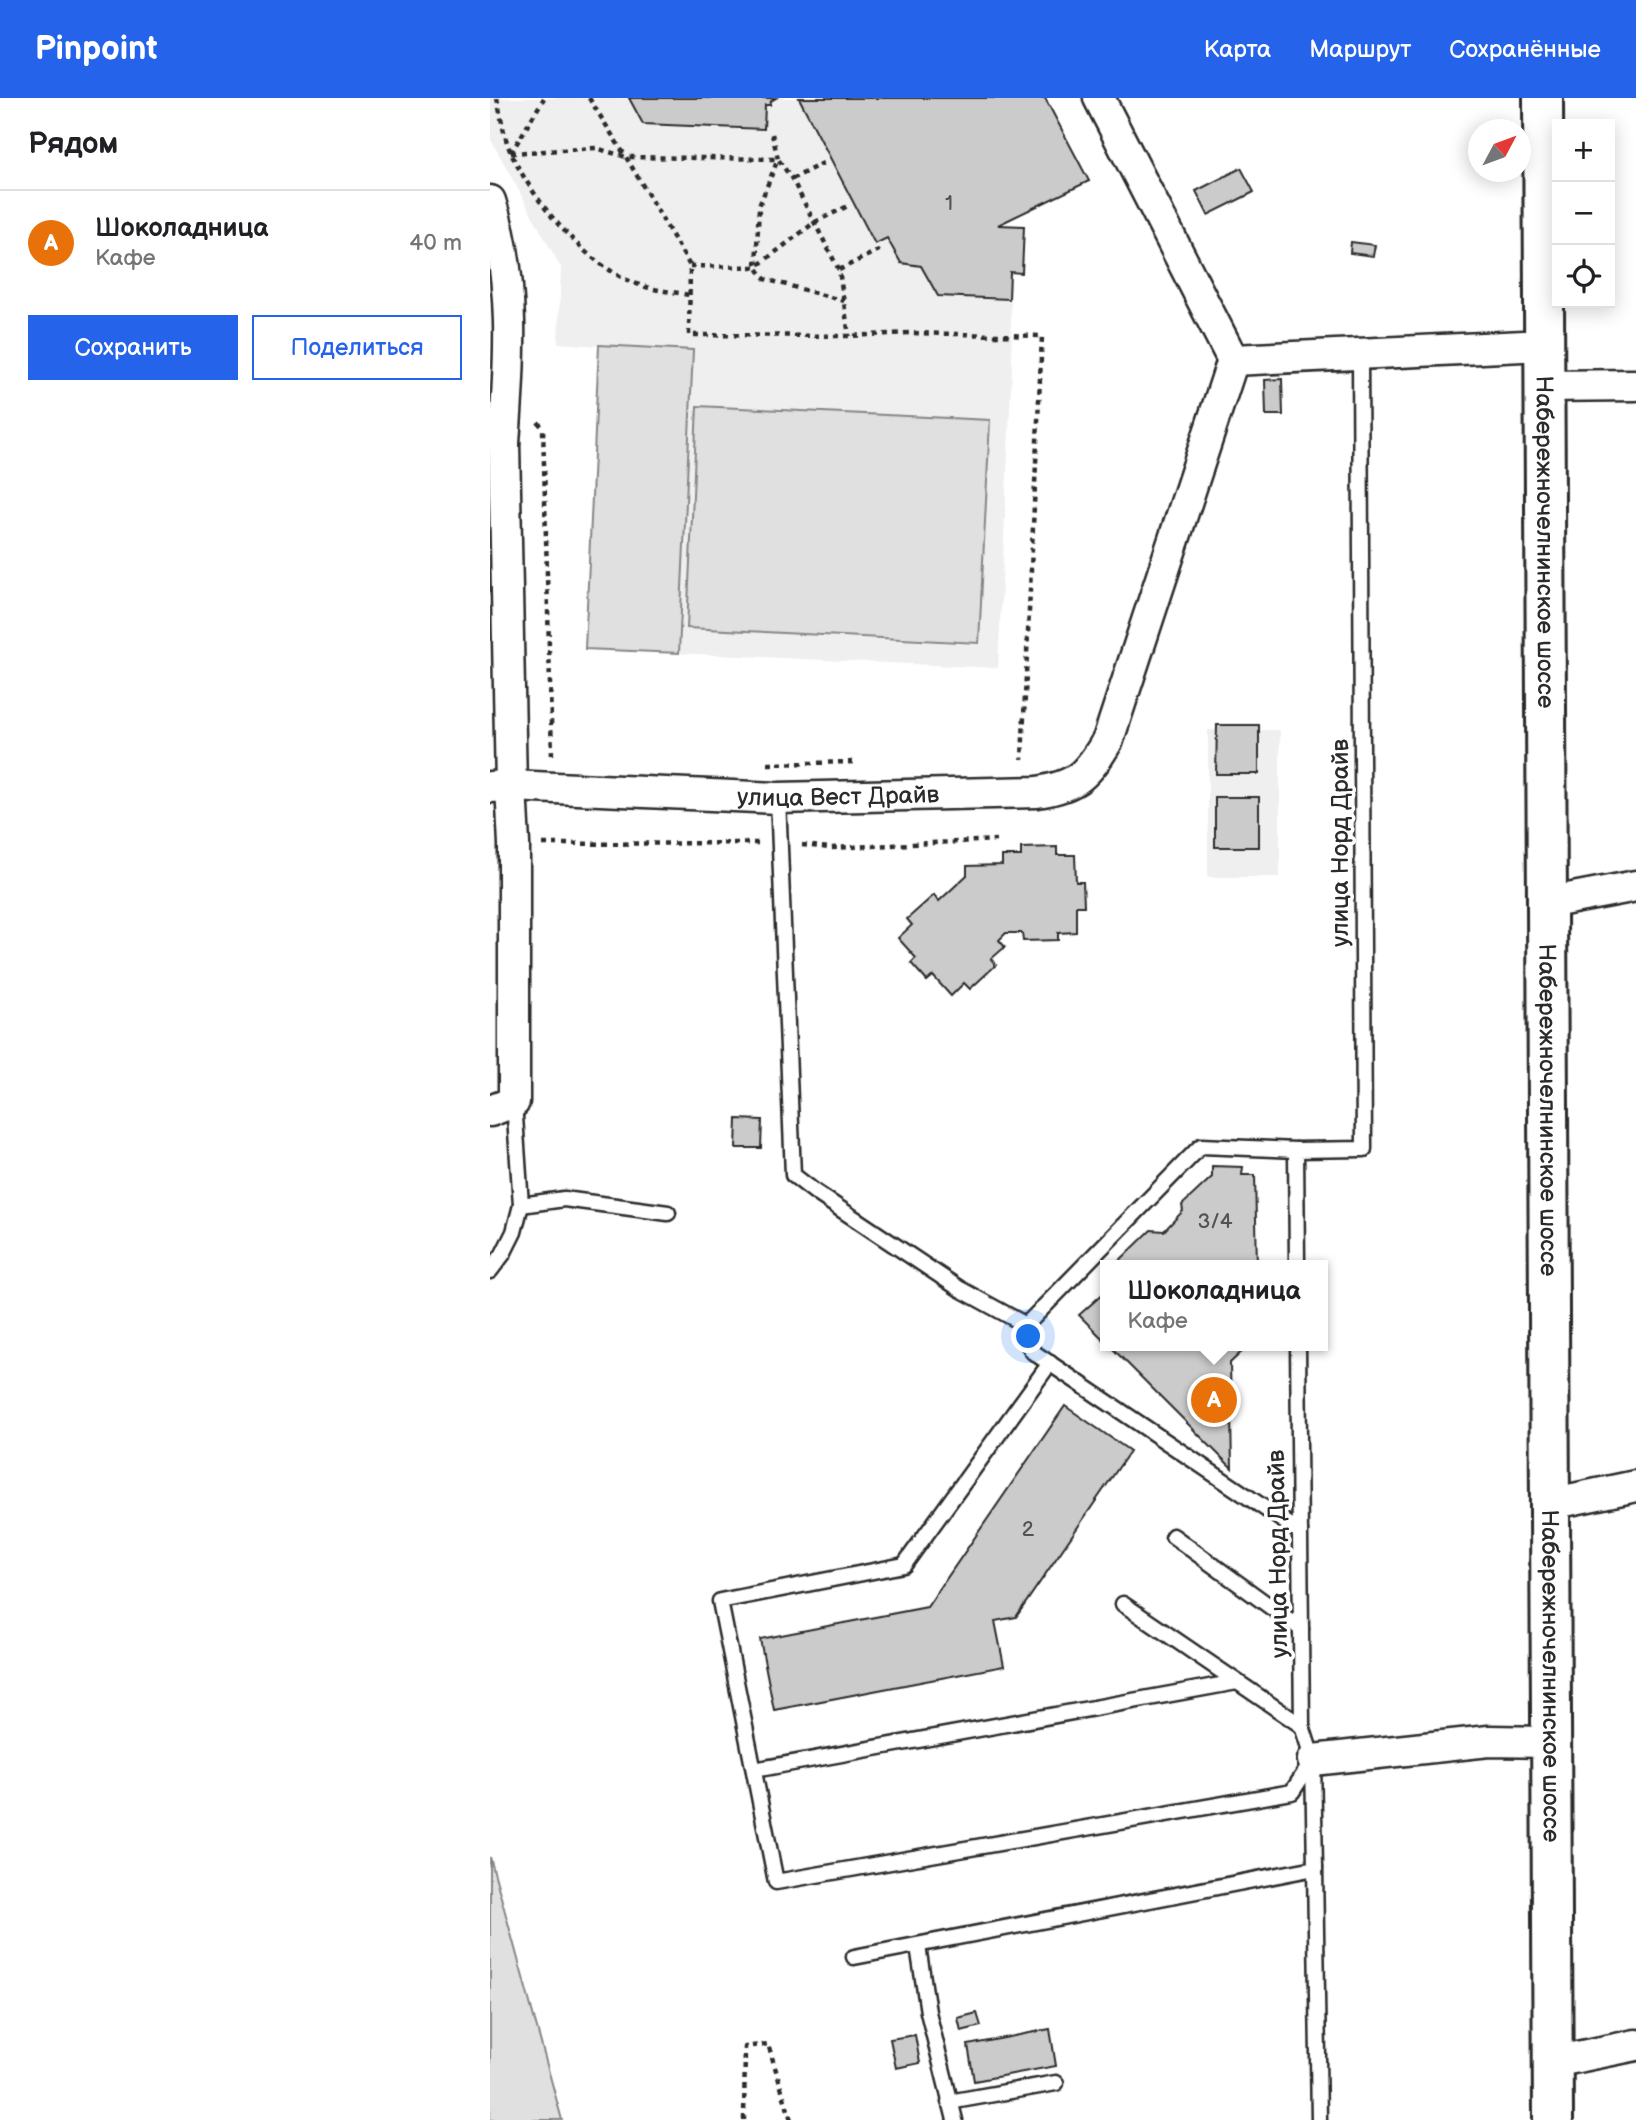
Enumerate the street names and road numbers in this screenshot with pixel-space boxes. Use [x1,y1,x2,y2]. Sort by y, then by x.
street label: Набережночелнинское шоссе [1530,375,1561,709]
street label: улица Норд Драйв [1326,738,1355,947]
street label: улица Вест Драйв [737,780,940,813]
street label: Набережночелнинское шоссе [1533,943,1563,1277]
street label: улица Норд Драйв [1262,1449,1294,1658]
street label: Набережночелнинское шоссе [1535,1509,1566,1843]

